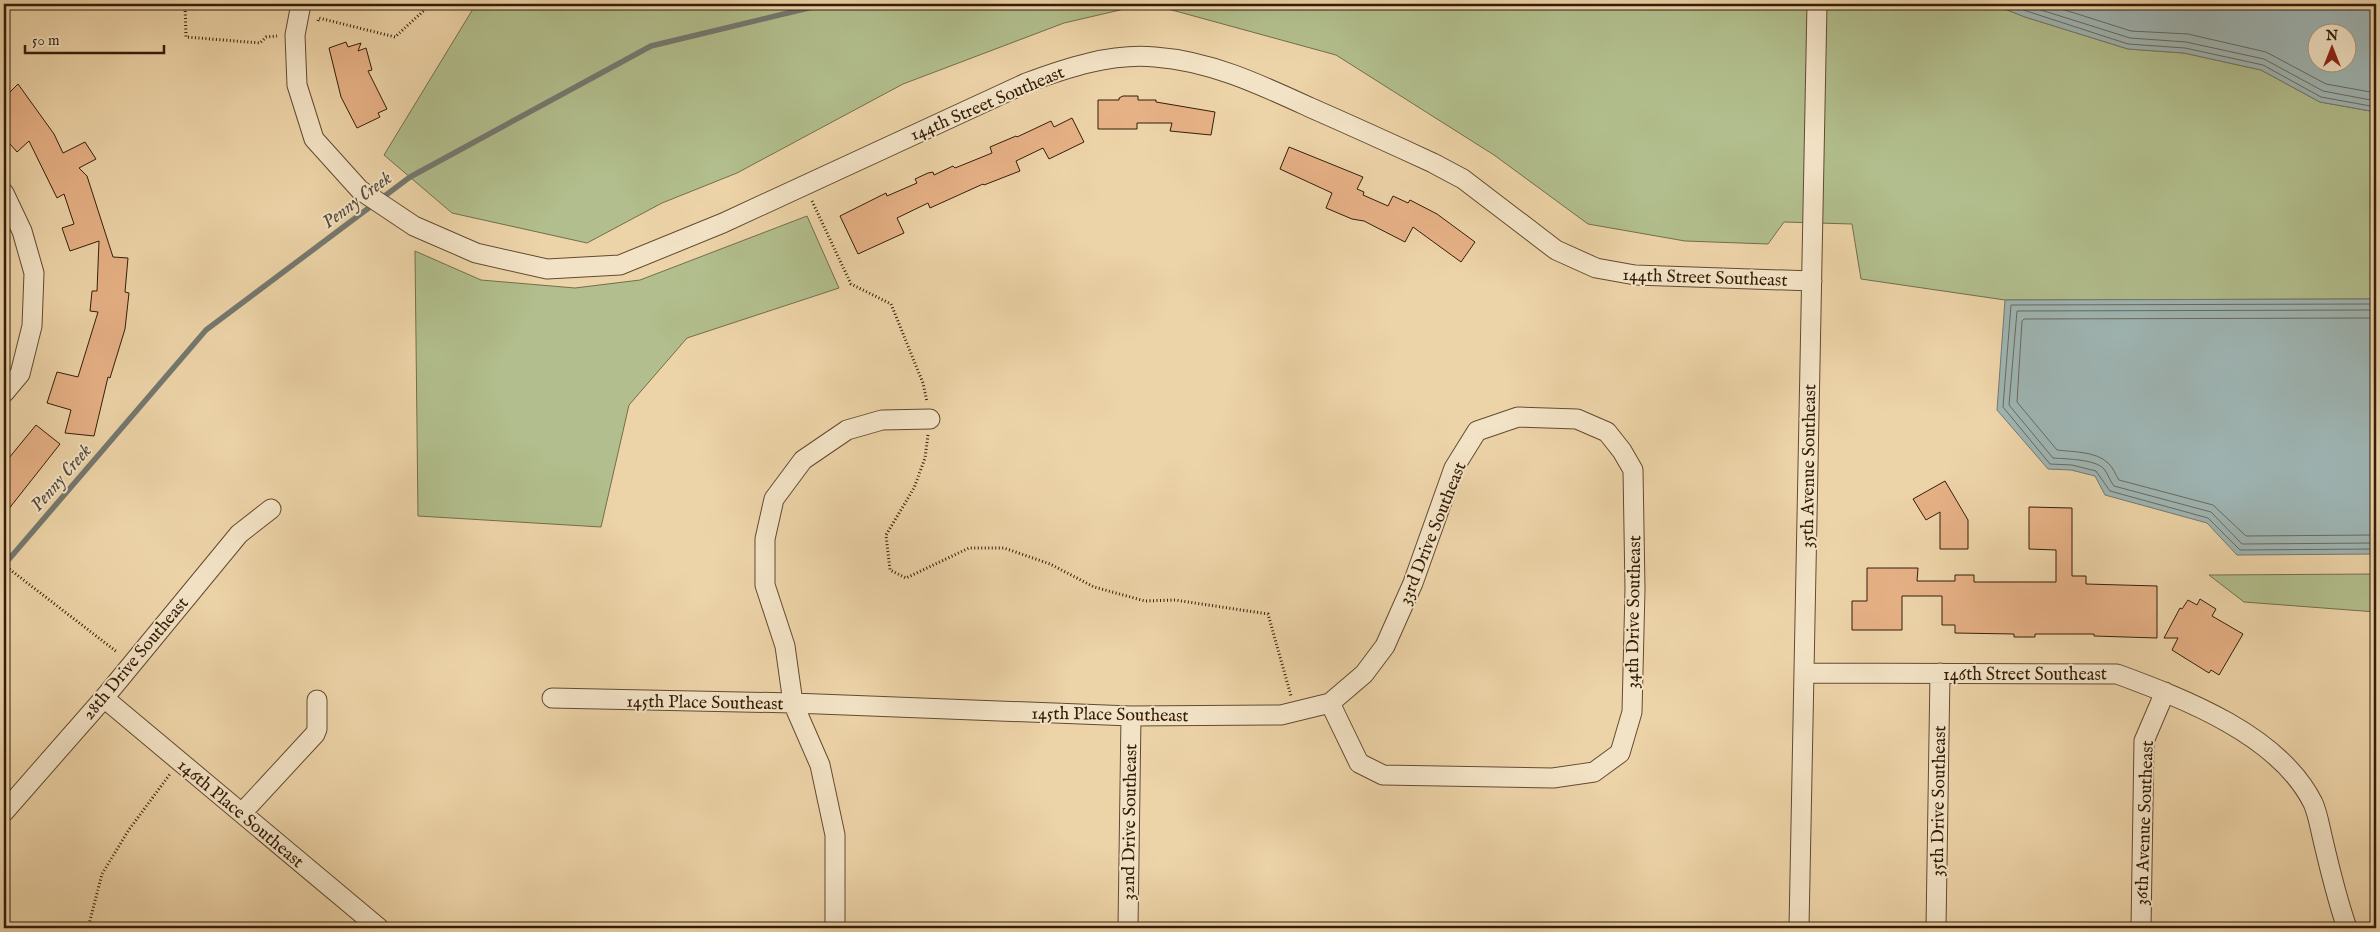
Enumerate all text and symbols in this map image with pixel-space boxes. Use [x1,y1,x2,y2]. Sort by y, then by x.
scale bar [25,22,164,54]
north arrow [2308,22,2358,72]
text: N [2325,27,2338,45]
text: 50 m [32,31,60,50]
street label: 144th Street Southeast [907,62,1068,147]
water label: Penny Creek [317,166,397,235]
street label: 144th Street Southeast [1622,264,1788,293]
street label: 35th Avenue Southeast [1797,384,1822,548]
water label: Penny Creek [26,439,98,517]
street label: 33rd Drive Southeast [1394,459,1473,608]
street label: 34th Drive Southeast [1622,535,1647,689]
street label: 28th Drive Southeast [78,593,194,725]
street label: 146th Street Southeast [1943,664,2107,687]
street label: 145th Place Southeast [626,691,784,716]
street label: 145th Place Southeast [1031,703,1189,728]
street label: 35th Drive Southeast [1927,725,1952,877]
street label: 36th Avenue Southeast [2131,740,2160,906]
street label: 32nd Drive Southeast [1118,744,1143,901]
street label: 146th Place Southeast [172,754,308,874]

